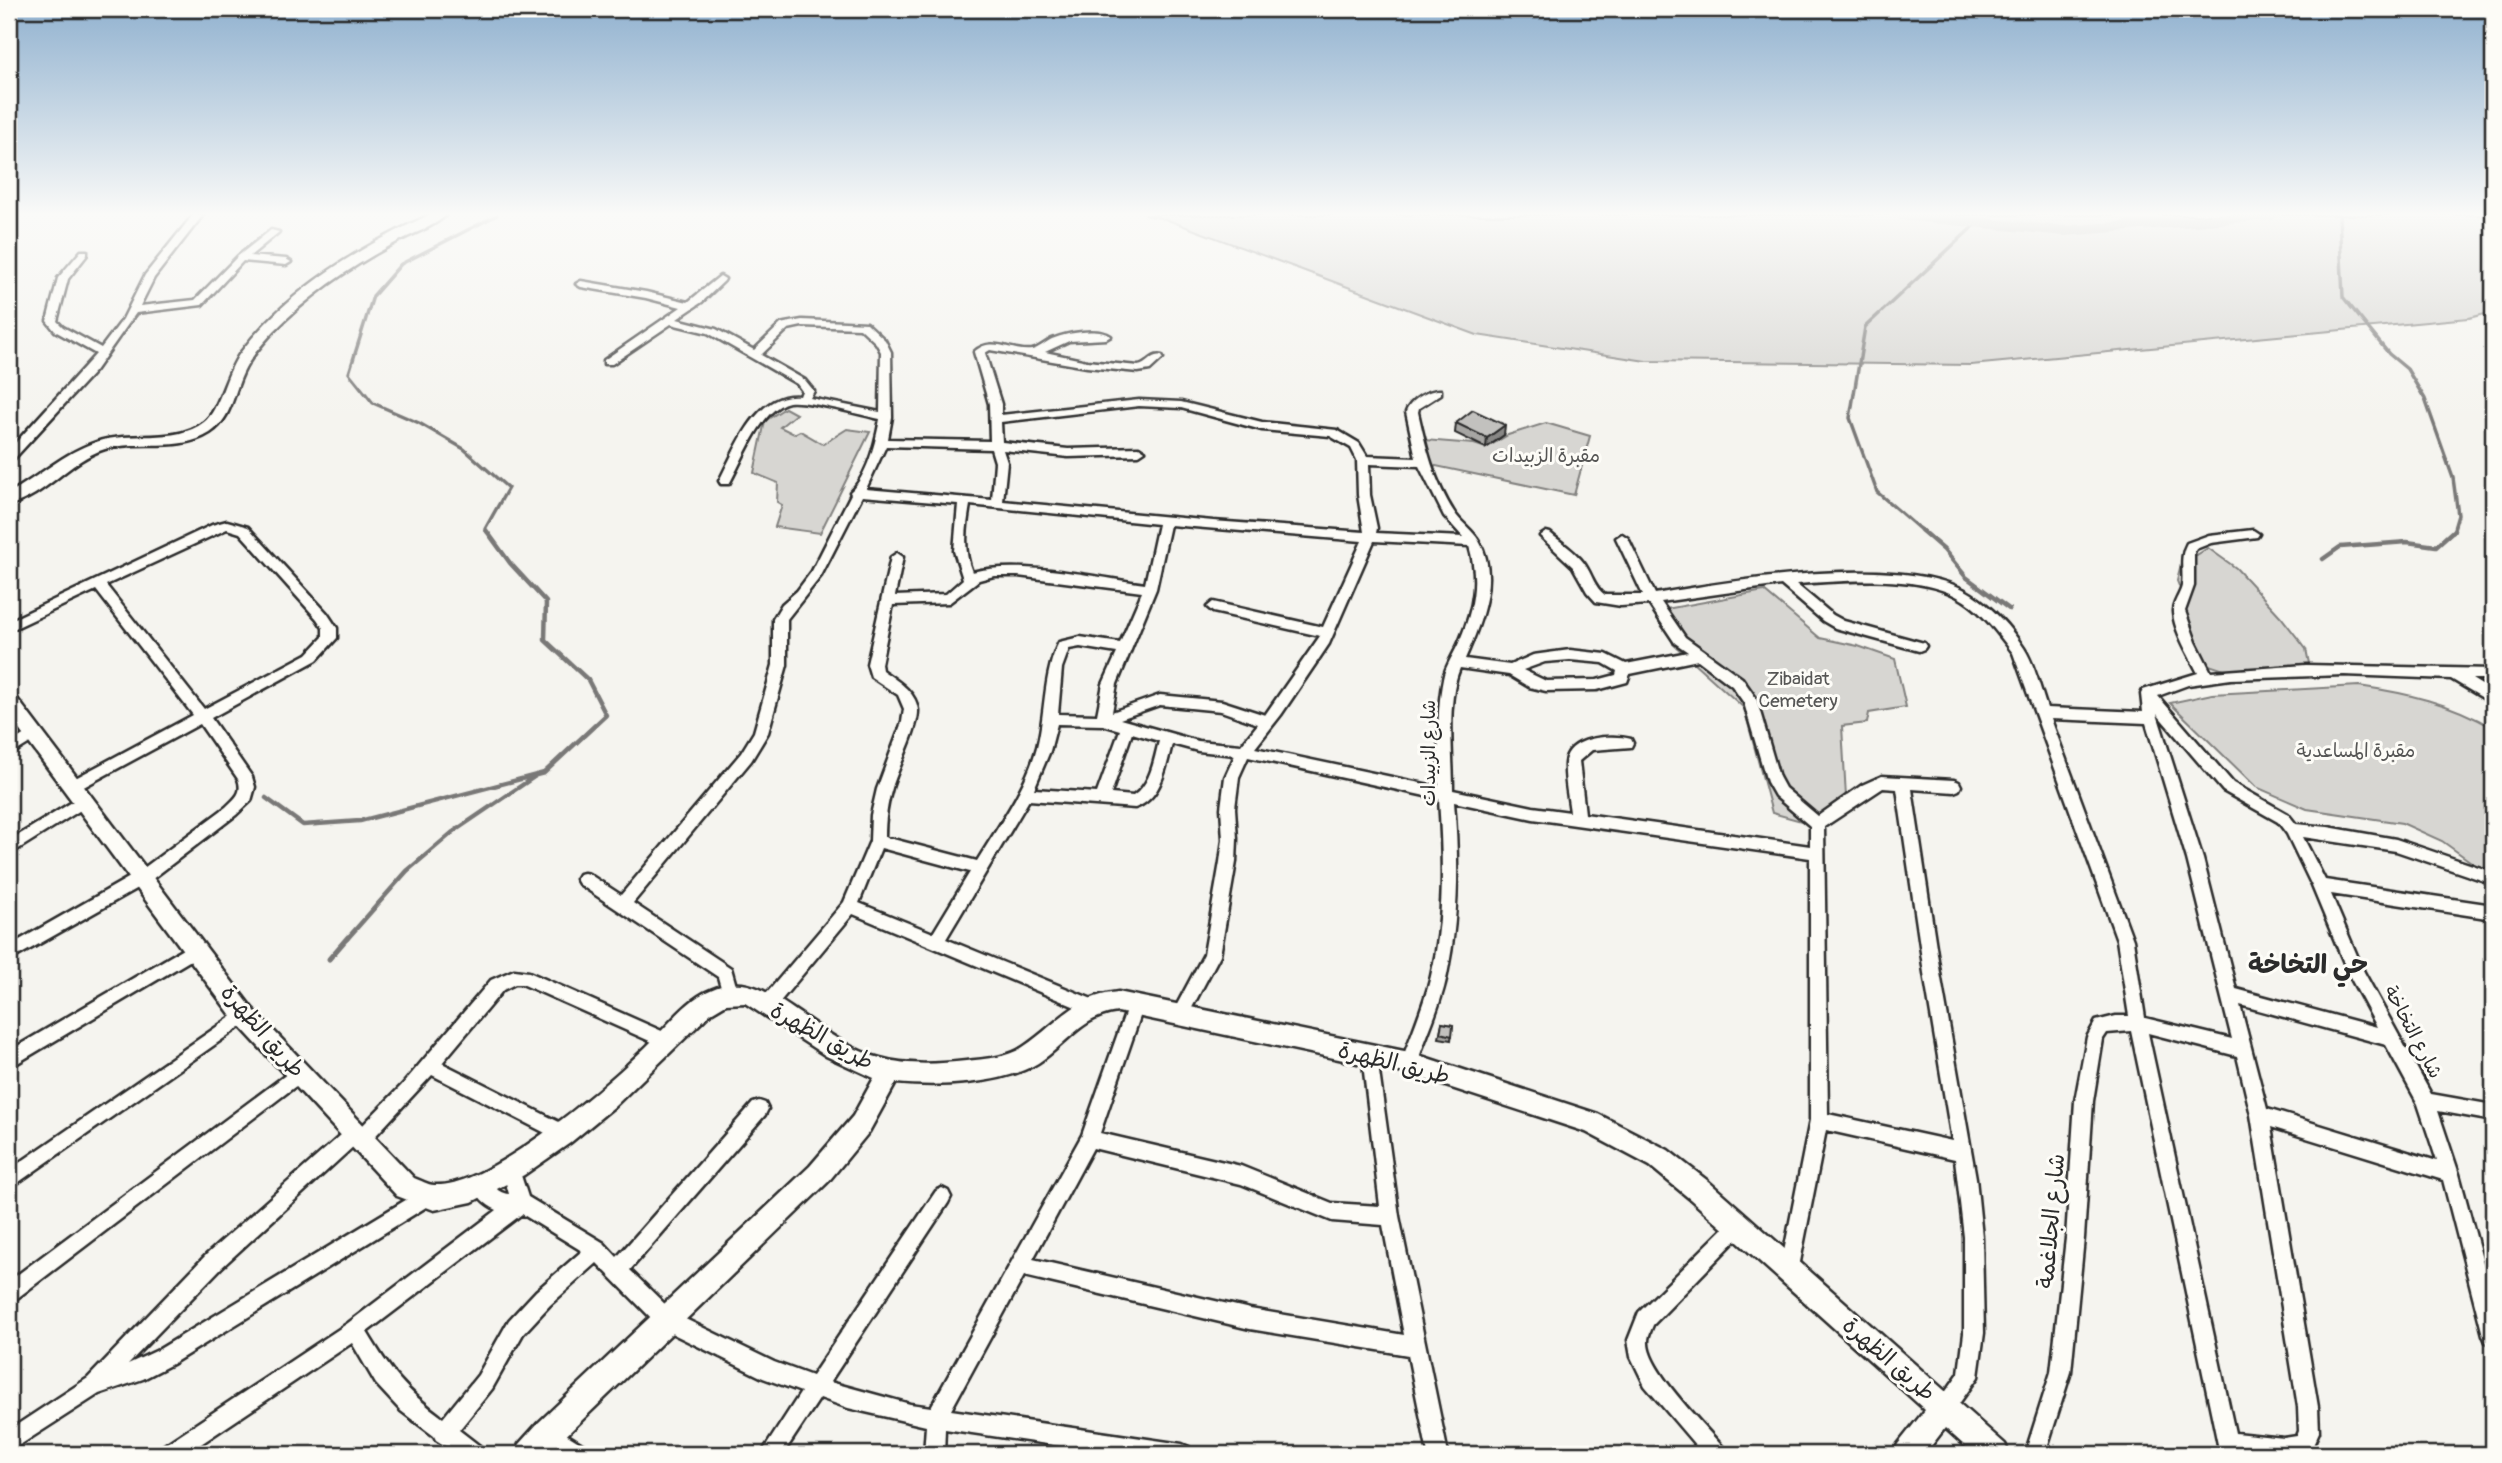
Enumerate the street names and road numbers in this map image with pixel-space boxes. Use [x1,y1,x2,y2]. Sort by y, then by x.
street label: شارع الزبيدات [1417,700,1442,806]
street label: طريق الظهرة [215,978,311,1084]
street label: شارع التخاخة [2378,981,2447,1083]
street label: طريق الظهرة [765,996,879,1076]
street label: طريق الظهرة [1335,1035,1453,1091]
street label: شارع الجلاغمة [2031,1152,2072,1290]
street label: طريق الظهرة [1836,1311,1942,1407]

